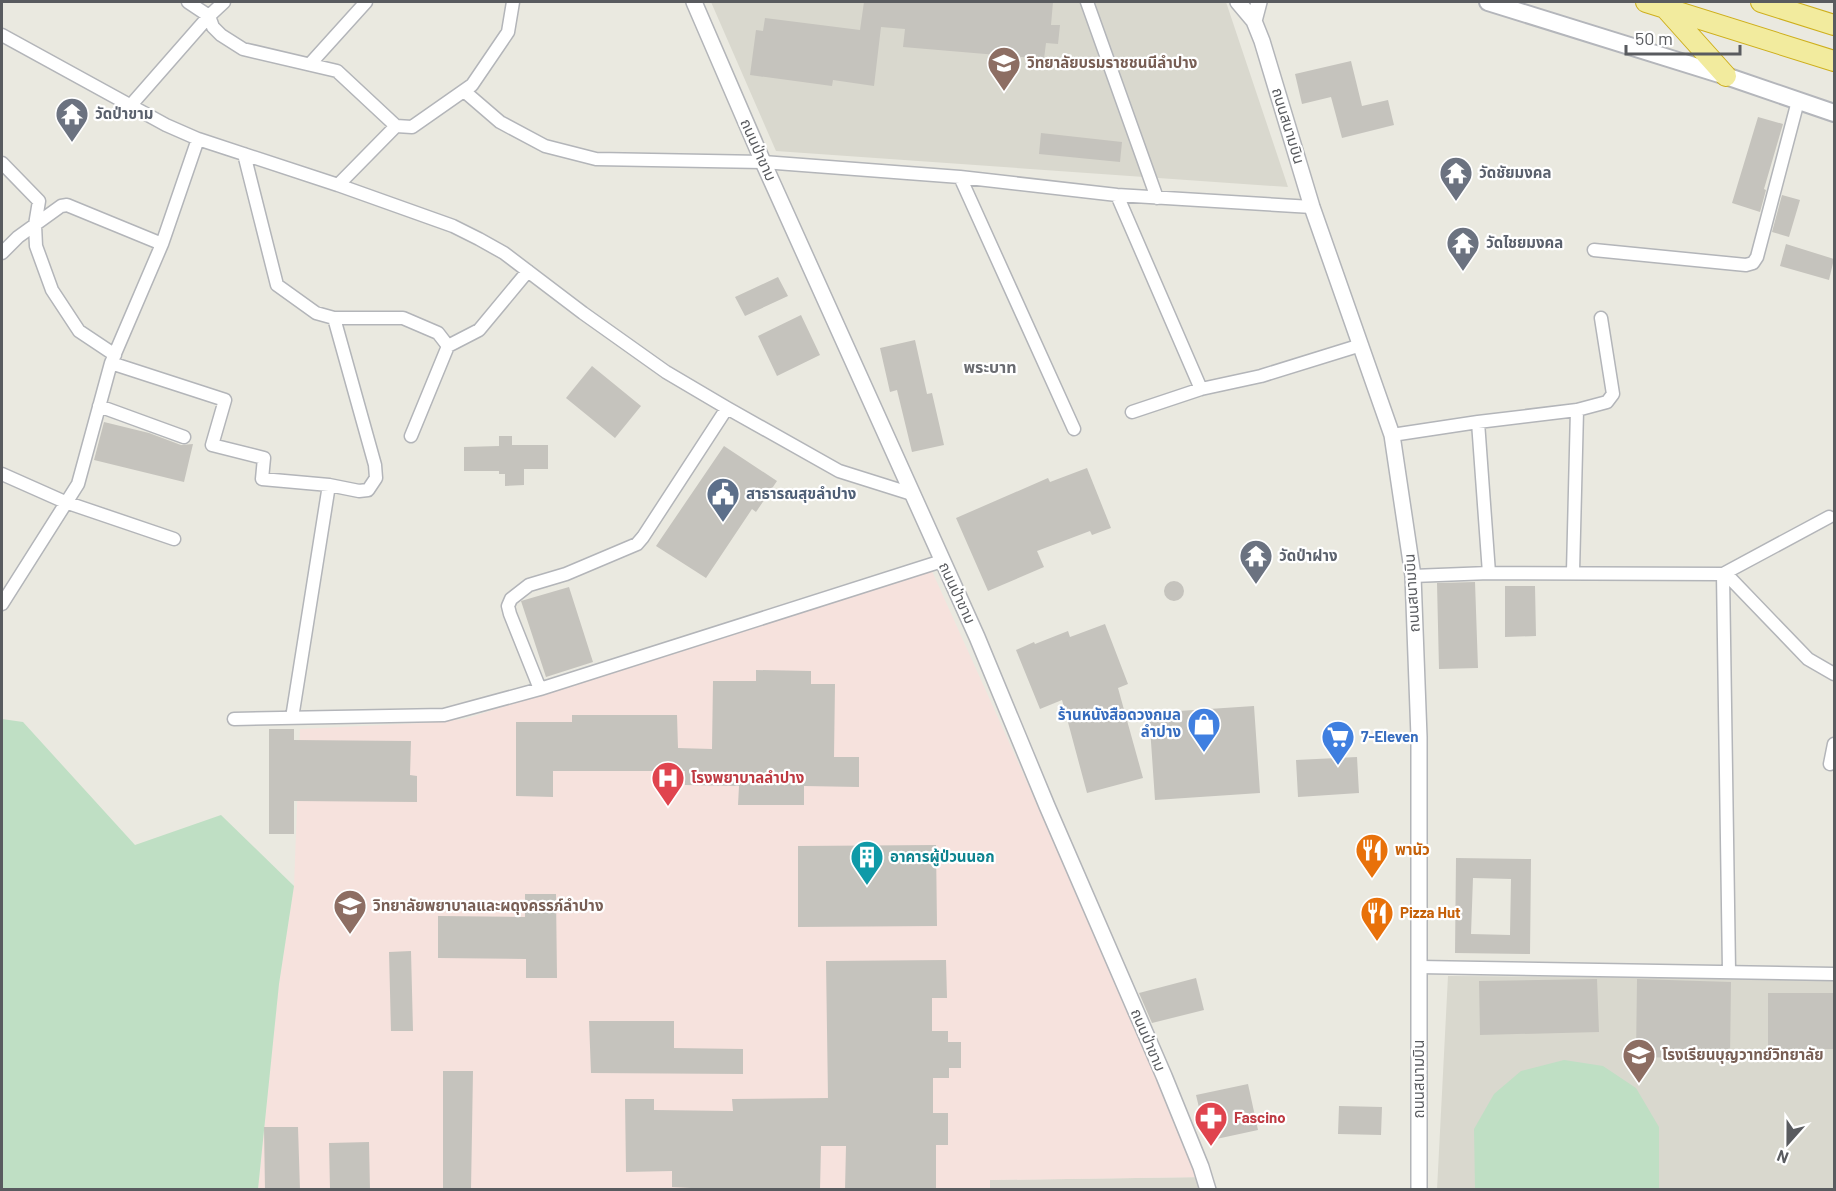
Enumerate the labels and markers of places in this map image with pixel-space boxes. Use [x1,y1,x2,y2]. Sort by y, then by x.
school or university icon: วิทยาลัยบรมราชชนนีลำปาง [986,45,1022,92]
place label: วิทยาลัยบรมราชชนนีลำปาง [1026,53,1197,71]
temple icon: วัดป่าขาม [54,96,90,143]
place label: วัดป่าขาม [95,104,153,122]
temple icon: วัดชัยมงคล [1438,155,1474,202]
place label: วัดชัยมงคล [1479,163,1551,181]
temple icon: วัดไชยมงคล [1445,225,1481,272]
place label: วัดไชยมงคล [1486,233,1563,251]
public building icon: สาธารณสุขลำปาง [705,476,741,523]
place label: สาธารณสุขลำปาง [746,484,856,503]
temple icon: วัดป่าฝาง [1238,538,1274,585]
place label: วัดป่าฝาง [1279,546,1338,564]
place label: ร้านหนังสือดวงกมล ลำปาง [1058,705,1181,740]
shop icon: ร้านหนังสือดวงกมล ลำปาง [1186,706,1222,753]
supermarket icon: 7-Eleven [1320,719,1356,766]
place label: 7-Eleven [1361,727,1418,745]
hospital icon: โรงพยาบาลลำปาง [650,760,686,807]
place label: โรงพยาบาลลำปาง [691,768,804,786]
restaurant icon: พานัว [1354,832,1390,879]
building icon: อาคารผู้ป่วนนอก [849,839,885,886]
place label: พานัว [1395,840,1430,858]
place label: อาคารผู้ป่วนนอก [890,847,995,867]
school or university icon: วิทยาลัยพยาบาลและผดุงครรภ์ลําปาง [332,888,368,935]
restaurant icon: Pizza Hut [1359,895,1395,942]
place label: วิทยาลัยพยาบาลและผดุงครรภ์ลําปาง [372,896,603,915]
place label: Pizza Hut [1400,903,1461,921]
school or university icon: โรงเรียนบุญวาทย์วิทยาลัย [1621,1037,1657,1084]
place label: โรงเรียนบุญวาทย์วิทยาลัย [1662,1045,1824,1064]
pharmacy icon: Fascino [1193,1100,1229,1147]
place label: Fascino [1234,1108,1286,1126]

